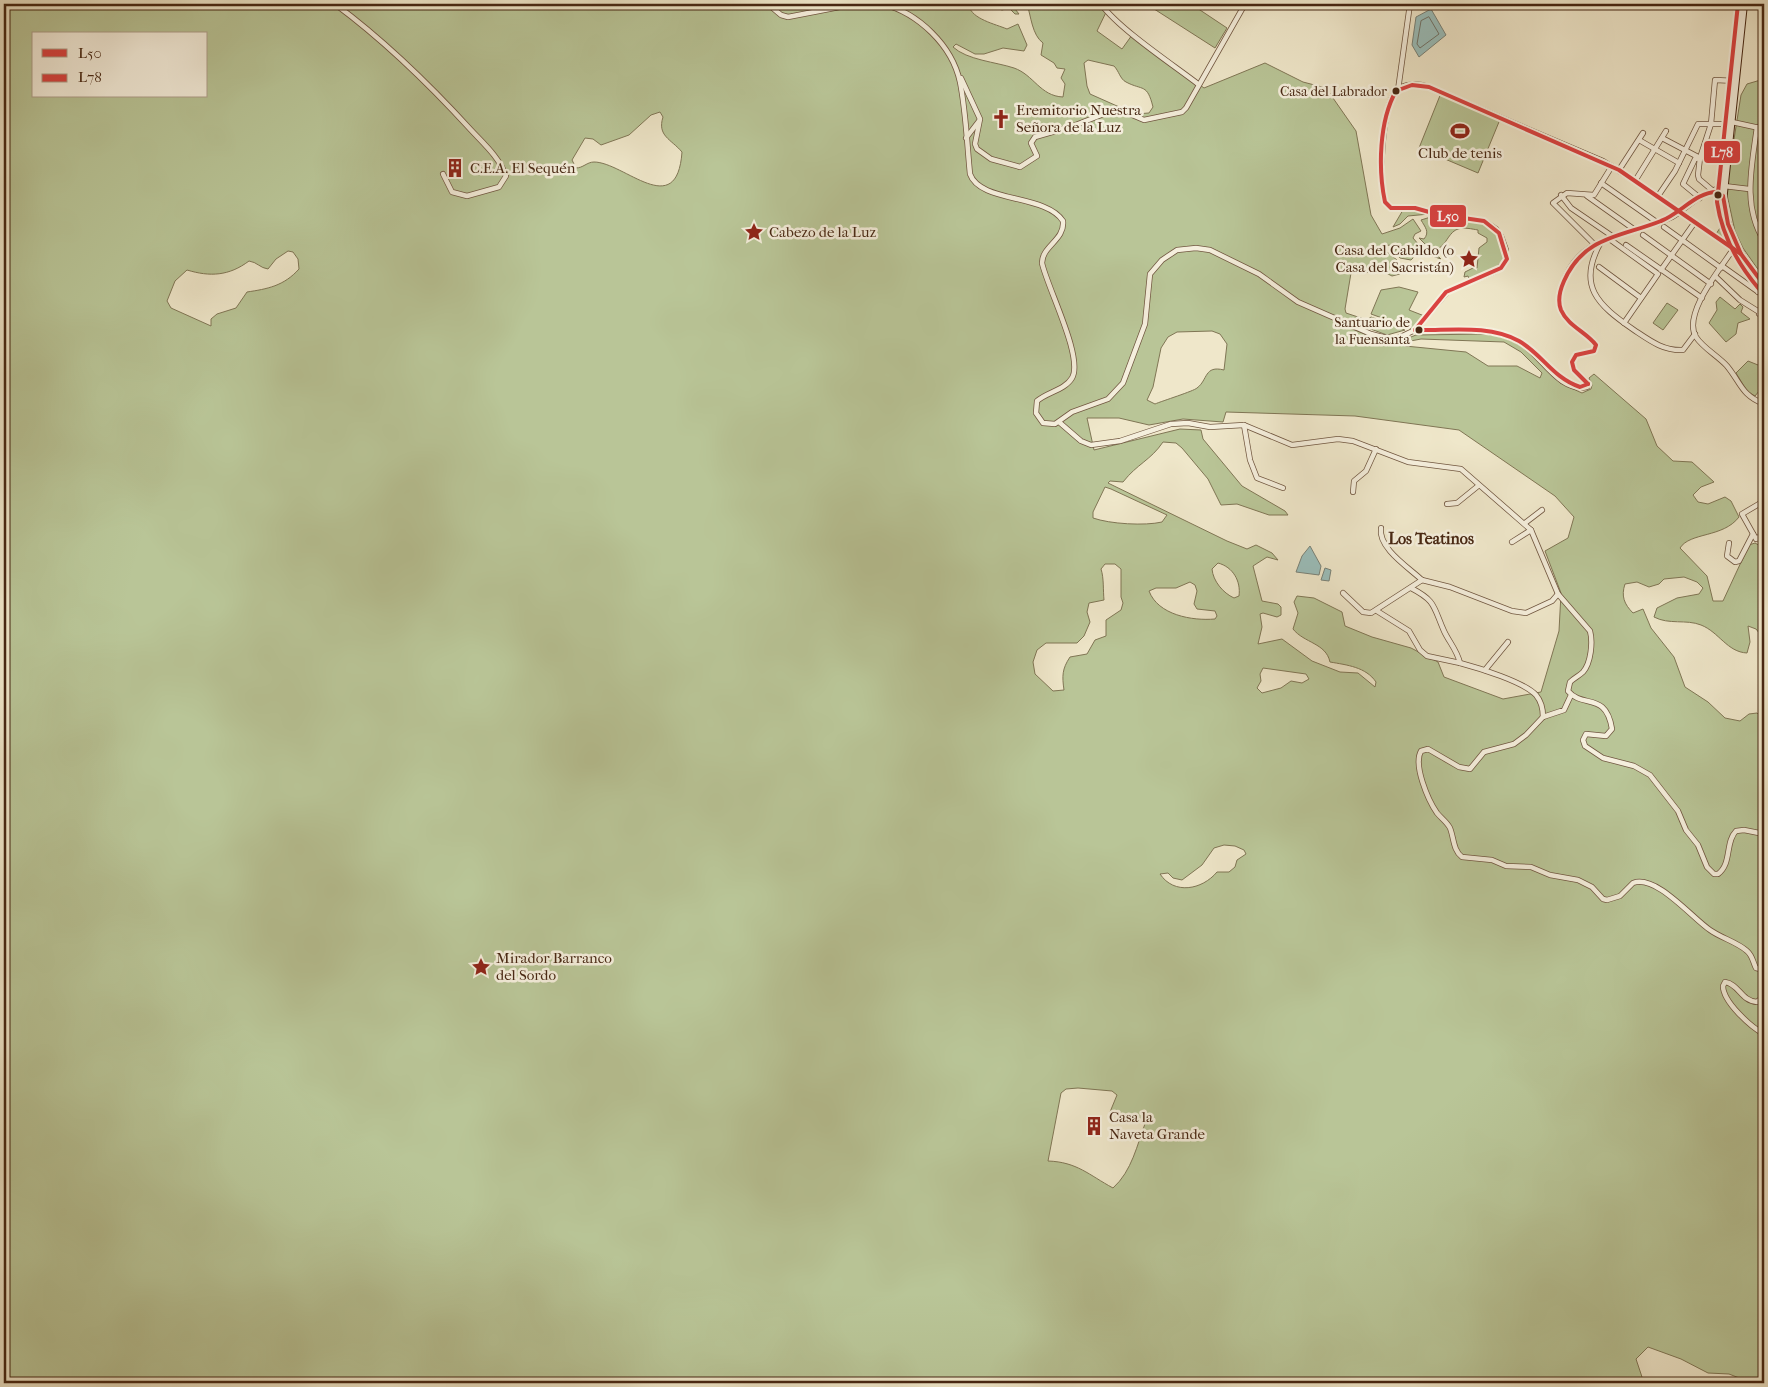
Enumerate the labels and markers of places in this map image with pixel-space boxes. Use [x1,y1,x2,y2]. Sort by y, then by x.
place label: Casa del Labrador [1280,83,1387,100]
marker: Casa del Labrador [1391,86,1401,96]
place label: Eremitorio Nuestra Señora de la Luz [1016,101,1142,136]
church icon: Eremitorio Nuestra Señora de la Luz [990,108,1012,130]
sports icon: Club de tenis [1449,120,1471,142]
place label: Club de tenis [1418,144,1502,162]
building icon: C.E.A. El Sequén [444,157,466,179]
place label: C.E.A. El Sequén [470,159,576,177]
unlabelled marker [1713,190,1723,200]
place icon: Cabezo de la Luz [743,221,765,243]
place label: Cabezo de la Luz [769,223,876,241]
place label: Casa del Cabildo (o Casa del Sacristán) [1334,241,1454,276]
place icon: Casa del Cabildo (o Casa del Sacristán) [1458,248,1480,270]
place label: Santuario de la Fuensanta [1334,314,1411,348]
marker: Santuario de la Fuensanta [1414,325,1424,335]
place label: Mirador Barranco del Sordo [496,949,612,984]
place icon: Mirador Barranco del Sordo [470,956,492,978]
place label: Casa la Naveta Grande [1109,1108,1206,1143]
building icon: Casa la Naveta Grande [1083,1115,1105,1137]

